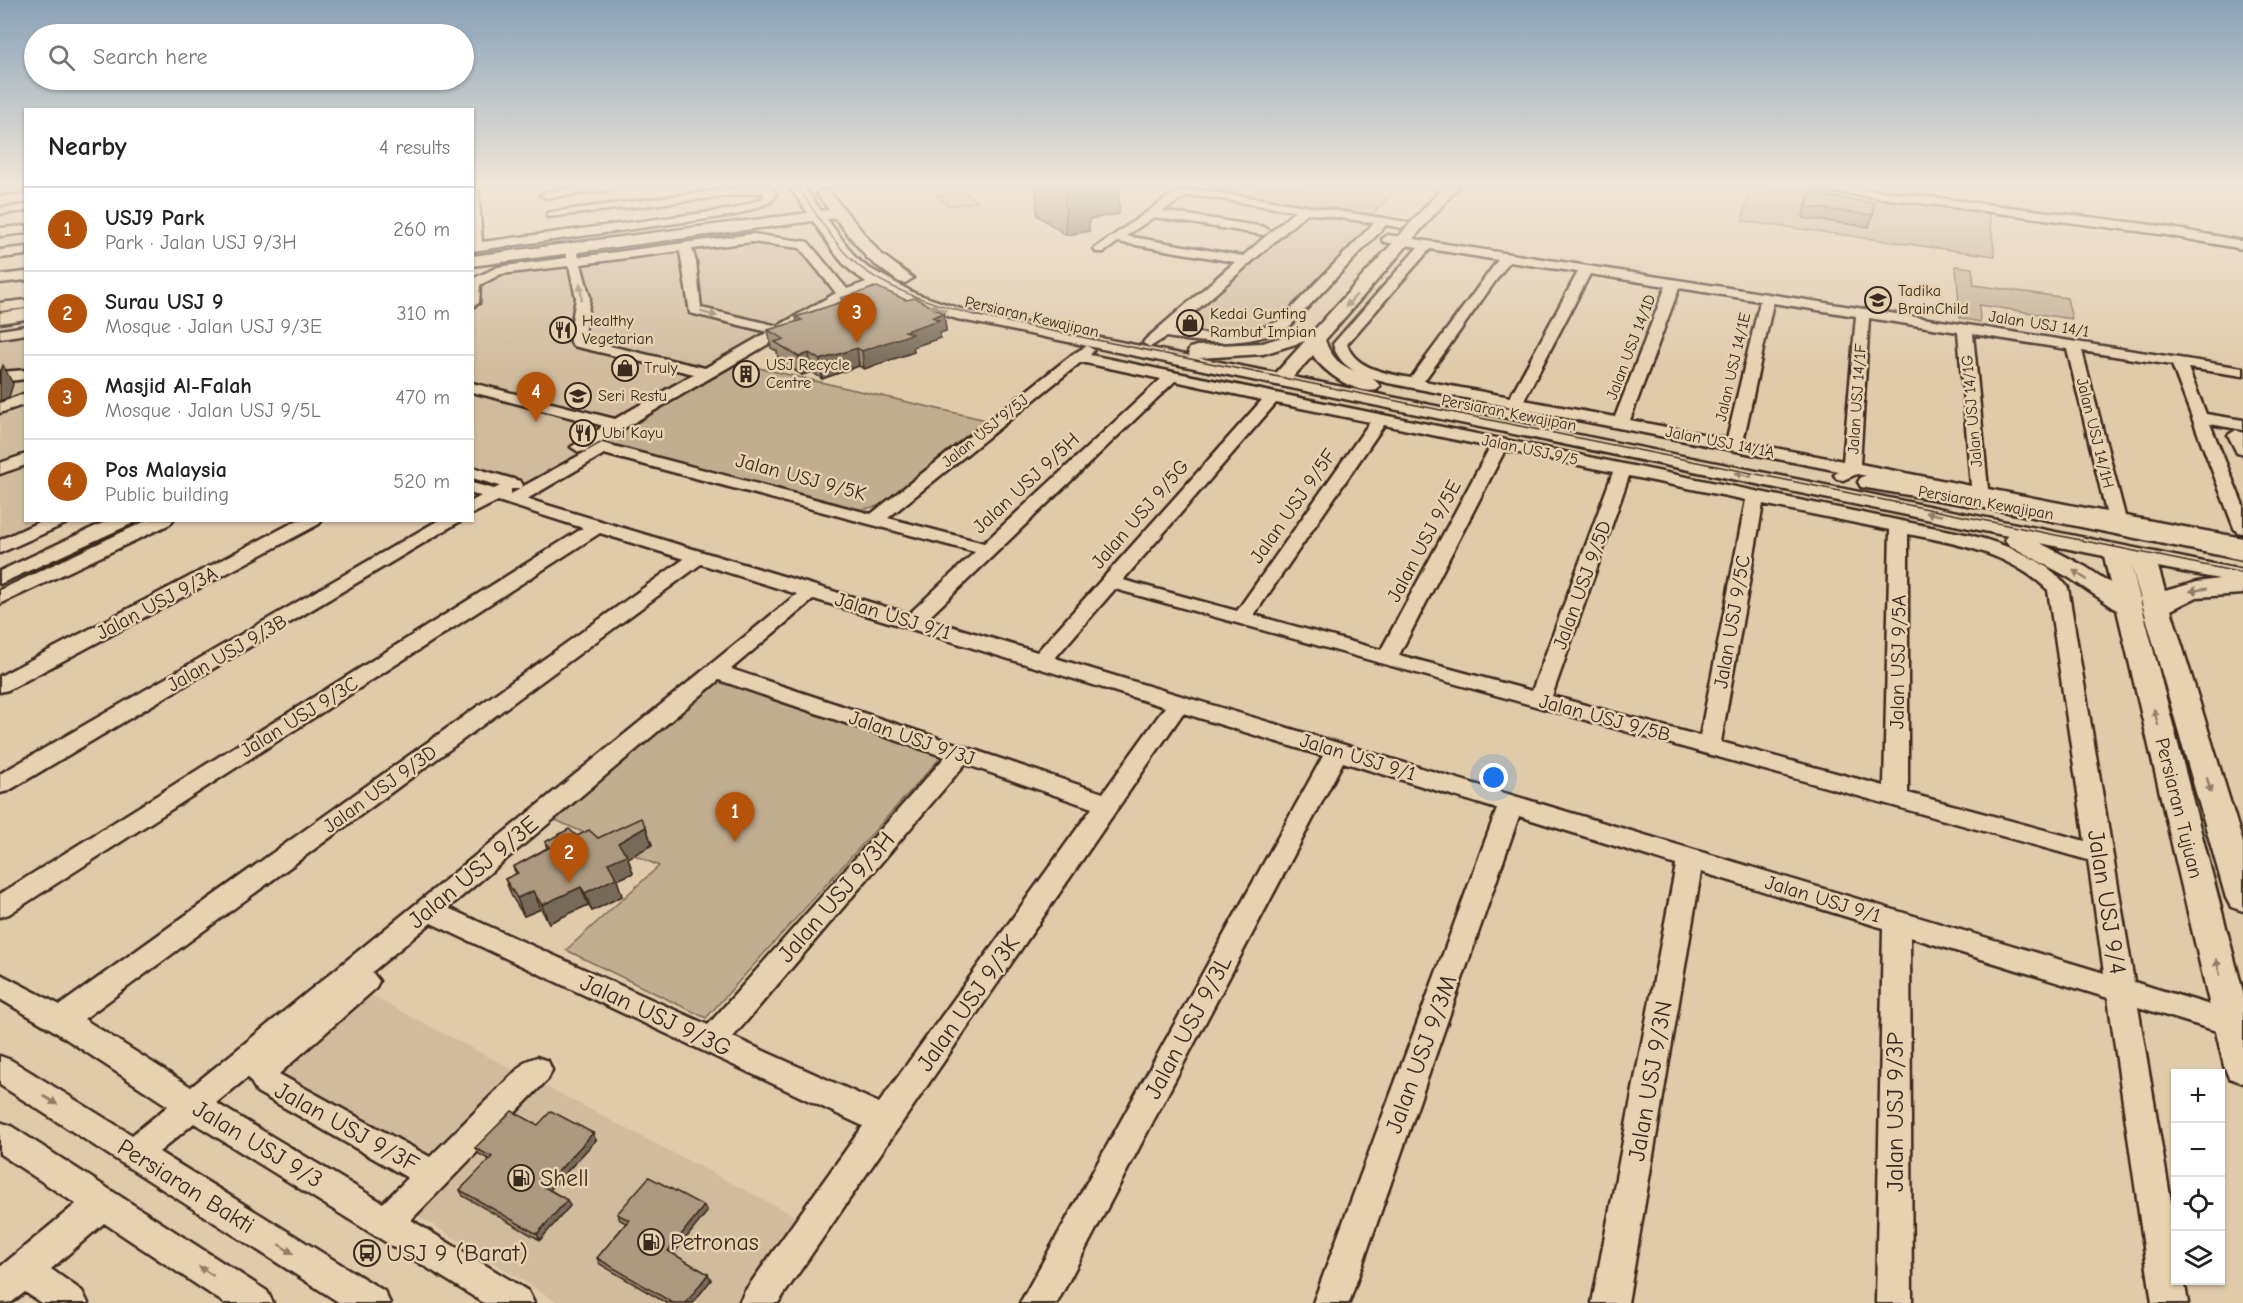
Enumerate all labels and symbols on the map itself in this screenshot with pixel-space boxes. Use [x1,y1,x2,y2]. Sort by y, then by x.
place label: Tadika BrainChild [1898,282,1969,318]
one-way arrow [576,283,586,302]
school or university icon: Tadika BrainChild [1863,285,1893,315]
street label: Jalan USJ 14/1D [1603,292,1659,402]
street label: Persiaran Kewajipan [963,293,1101,341]
one-way arrow [1344,293,1358,308]
pin: 3 [838,294,876,343]
one-way arrow [929,303,947,312]
place label: Kedai Gunting Rambut Impian [1210,305,1316,341]
street label: Jalan USJ 14/1 [1987,307,2091,341]
shop icon: Kedai Gunting Rambut Impian [1175,308,1205,338]
one-way arrow [700,310,719,320]
street label: Jalan USJ 14/1E [1712,311,1754,423]
place label: Healthy Vegetarian [582,312,654,348]
restaurant icon: Healthy Vegetarian [548,315,578,345]
street label: Jalan USJ 14/1F [1844,342,1870,455]
shop icon: Truly [610,353,640,383]
street label: Jalan USJ 14/1G [1958,354,1986,468]
place label: USJ Recycle Centre [766,356,850,392]
place label: Truly [644,359,678,377]
building icon: USJ Recycle Centre [731,359,761,389]
pin: 4 [516,372,556,422]
street label: Jalan USJ 14/1H [2073,376,2117,490]
school or university icon: Seri Restu [563,381,593,411]
place label: Seri Restu [598,387,667,405]
street label: Jalan USJ 9/5J [938,391,1032,471]
street label: Persiaran Kewajipan [1440,391,1578,435]
restaurant icon: Ubi Kayu [568,418,598,448]
street label: Jalan USJ 14/1A [1664,423,1776,461]
place label: Ubi Kayu [602,424,663,442]
street label: Jalan USJ 9/5H [968,428,1084,538]
street label: Jalan USJ 9/5 [1480,431,1580,469]
street label: Jalan USJ 9/5F [1245,444,1341,568]
street label: Jalan USJ 9/5K [733,449,869,505]
street label: Jalan USJ 9/5G [1086,455,1194,573]
one-way arrow [1733,470,1752,479]
street label: Jalan USJ 9/5E [1382,476,1466,606]
street label: Persiaran Kewajipan [1917,482,2055,524]
one-way arrow [1924,509,1943,518]
street label: Jalan USJ 9/5D [1548,517,1616,653]
street label: Jalan USJ 9/5C [1709,554,1755,690]
street label: Jalan USJ 9/3A [93,561,222,645]
one-way arrow [2073,569,2089,581]
one-way arrow [2188,586,2207,595]
street label: Jalan USJ 9/1 [832,587,954,645]
street label: Jalan USJ 9/5A [1885,594,1911,729]
street label: Jalan USJ 9/3B [163,609,291,697]
street label: Jalan USJ 9/3C [236,672,362,762]
street label: Jalan USJ 9/5B [1537,689,1673,747]
street label: Jalan USJ 9/3J [846,706,978,770]
one-way arrow [2151,707,2161,726]
street label: Jalan USJ 9/1 [1297,728,1419,786]
street label: Persiaran Tujuan [2150,735,2208,881]
street label: Jalan USJ 9/3D [319,740,441,838]
your location [1479,763,1508,792]
one-way arrow [2205,776,2214,794]
pin: 1 [716,792,754,842]
street label: Jalan USJ 9/3E [402,810,544,934]
street label: Jalan USJ 9/3H [772,826,900,968]
street label: Jalan USJ 9/4 [2082,828,2132,976]
pin: 2 [550,834,588,883]
street label: Jalan USJ 9/1 [1762,870,1884,928]
street label: Jalan USJ 9/3K [911,929,1025,1077]
street label: Jalan USJ 9/3L [1138,950,1238,1104]
one-way arrow [2213,958,2223,976]
street label: Jalan USJ 9/3G [576,968,736,1062]
street label: Jalan USJ 9/3M [1379,971,1463,1137]
street label: Jalan USJ 9/3N [1622,999,1678,1163]
street label: Jalan USJ 9/3P [1881,1032,1909,1192]
street label: Jalan USJ 9/3F [270,1076,424,1178]
one-way arrow [41,1094,58,1105]
street label: Jalan USJ 9/3 [188,1094,328,1194]
street label: Persiaran Bakti [113,1133,259,1239]
fuel station icon: Shell [506,1163,536,1193]
place label: Shell [540,1164,589,1192]
fuel station icon: Petronas [636,1227,666,1257]
place label: Petronas [670,1228,759,1256]
bus stop icon: USJ 9 (Barat) [352,1238,382,1268]
place label: USJ 9 (Barat) [386,1239,528,1267]
one-way arrow [278,1243,294,1254]
one-way arrow [198,1266,214,1277]

